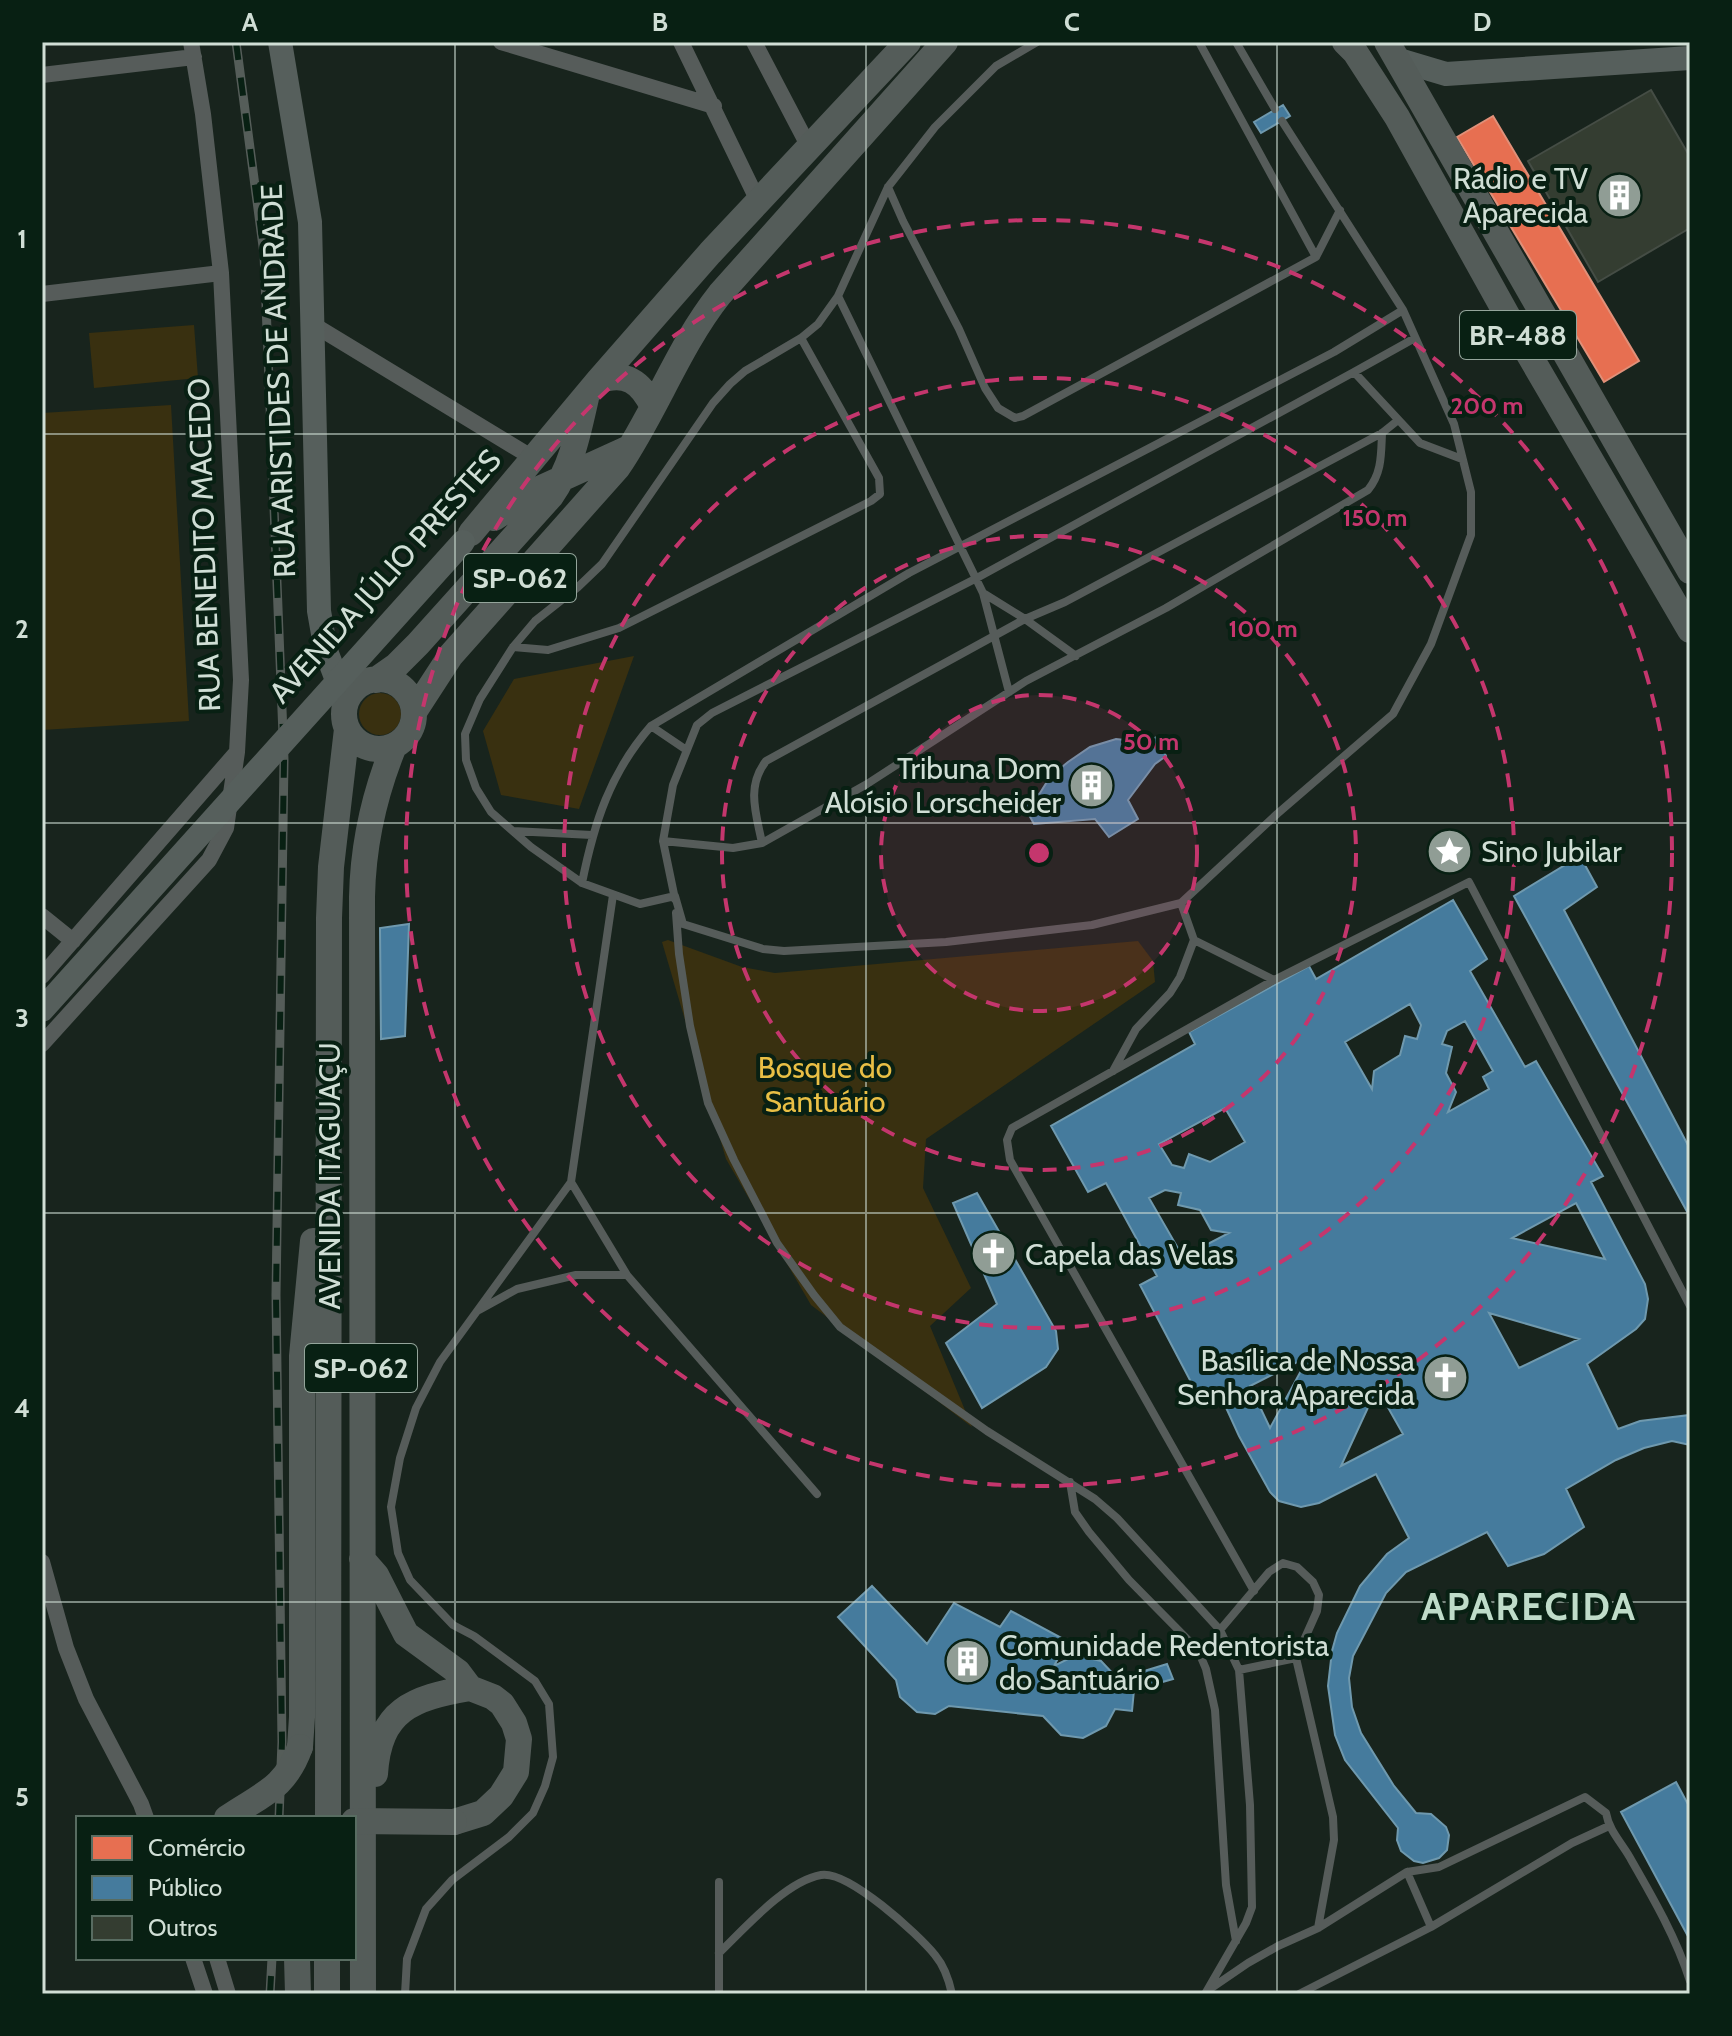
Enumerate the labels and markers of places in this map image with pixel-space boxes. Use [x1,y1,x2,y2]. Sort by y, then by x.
place label: Rádio e TV Aparecida [1453,160,1589,231]
building icon: Rádio e TV Aparecida [1595,171,1643,219]
place label: Tribuna Dom Aloísio Lorscheider [825,750,1062,821]
building icon: Tribuna Dom Aloísio Lorscheider [1068,761,1116,809]
place icon: Sino Jubilar [1426,827,1474,875]
place label: Sino Jubilar [1481,833,1622,870]
centre of rings [1025,839,1053,867]
church icon: Capela das Velas [970,1230,1018,1278]
place label: Capela das Velas [1025,1236,1234,1273]
place label: Basílica de Nossa Senhora Aparecida [1177,1342,1416,1413]
church icon: Basílica de Nossa Senhora Aparecida [1422,1353,1470,1401]
place label: Comunidade Redentorista do Santuário [999,1627,1330,1698]
building icon: Comunidade Redentorista do Santuário [944,1638,992,1686]

